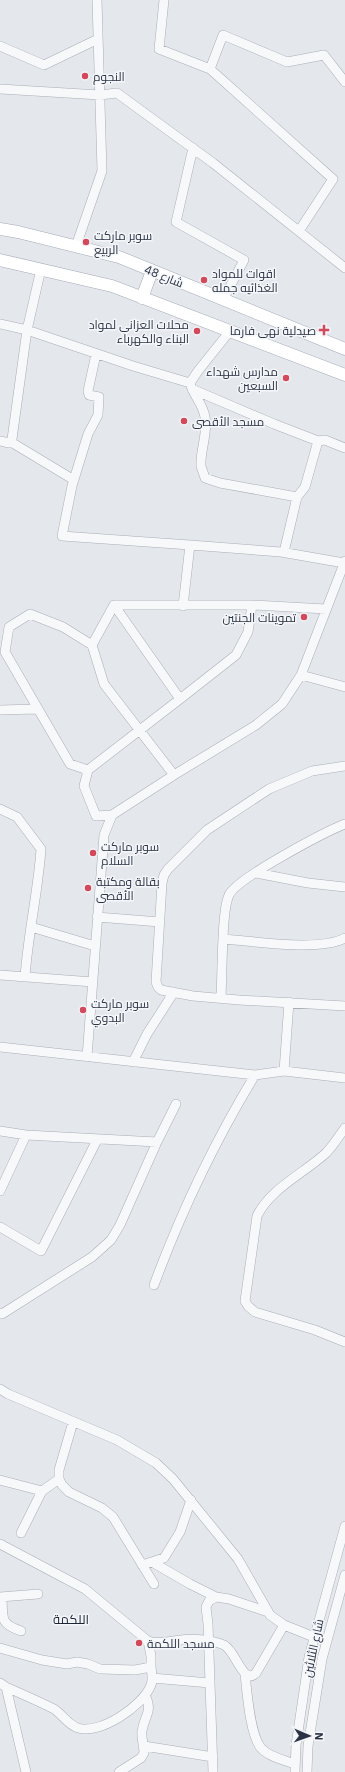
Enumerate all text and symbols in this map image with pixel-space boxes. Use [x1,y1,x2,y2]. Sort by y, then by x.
place label: النجوم [93,69,125,85]
marker: النجوم [80,71,90,81]
place label: سوبر ماركت الربيع [94,228,152,258]
marker: سوبر ماركت الربيع [81,237,91,247]
street label: شارع 48 [142,261,186,291]
place label: اقوات للمواد الغذائيه جمله [212,266,278,295]
marker: اقوات للمواد الغذائيه جمله [199,275,209,285]
place label: محلات العزاني لمواد البناء والكهرباء [89,317,189,346]
place label: صيدلية نهى فارما [230,323,316,338]
marker: صيدلية نهى فارما [319,325,329,335]
marker: محلات العزاني لمواد البناء والكهرباء [192,326,202,336]
place label: مدارس شهداء السبعين [206,364,278,393]
marker: مدارس شهداء السبعين [281,373,291,383]
place label: مسجد الأقصى [192,414,264,429]
marker: مسجد الأقصى [179,416,189,426]
place label: تموينات الجنتين [222,610,297,625]
marker: تموينات الجنتين [299,612,309,622]
place label: سوبر ماركت السلام [101,839,159,869]
marker: سوبر ماركت السلام [88,848,98,858]
place label: بقالة ومكتبة الأقصى [96,874,160,903]
marker: بقالة ومكتبة الأقصى [83,883,93,893]
place label: سوبر ماركت البدوي [91,996,149,1028]
marker: سوبر ماركت البدوي [78,1005,88,1015]
district label: اللكمة [53,1611,89,1628]
street label: شارع الثلاثين [299,1617,327,1679]
place label: مسجد اللكمة [147,1636,215,1651]
marker: مسجد اللكمة [134,1638,144,1648]
north arrow [289,1716,329,1756]
text: N [312,1732,326,1741]

